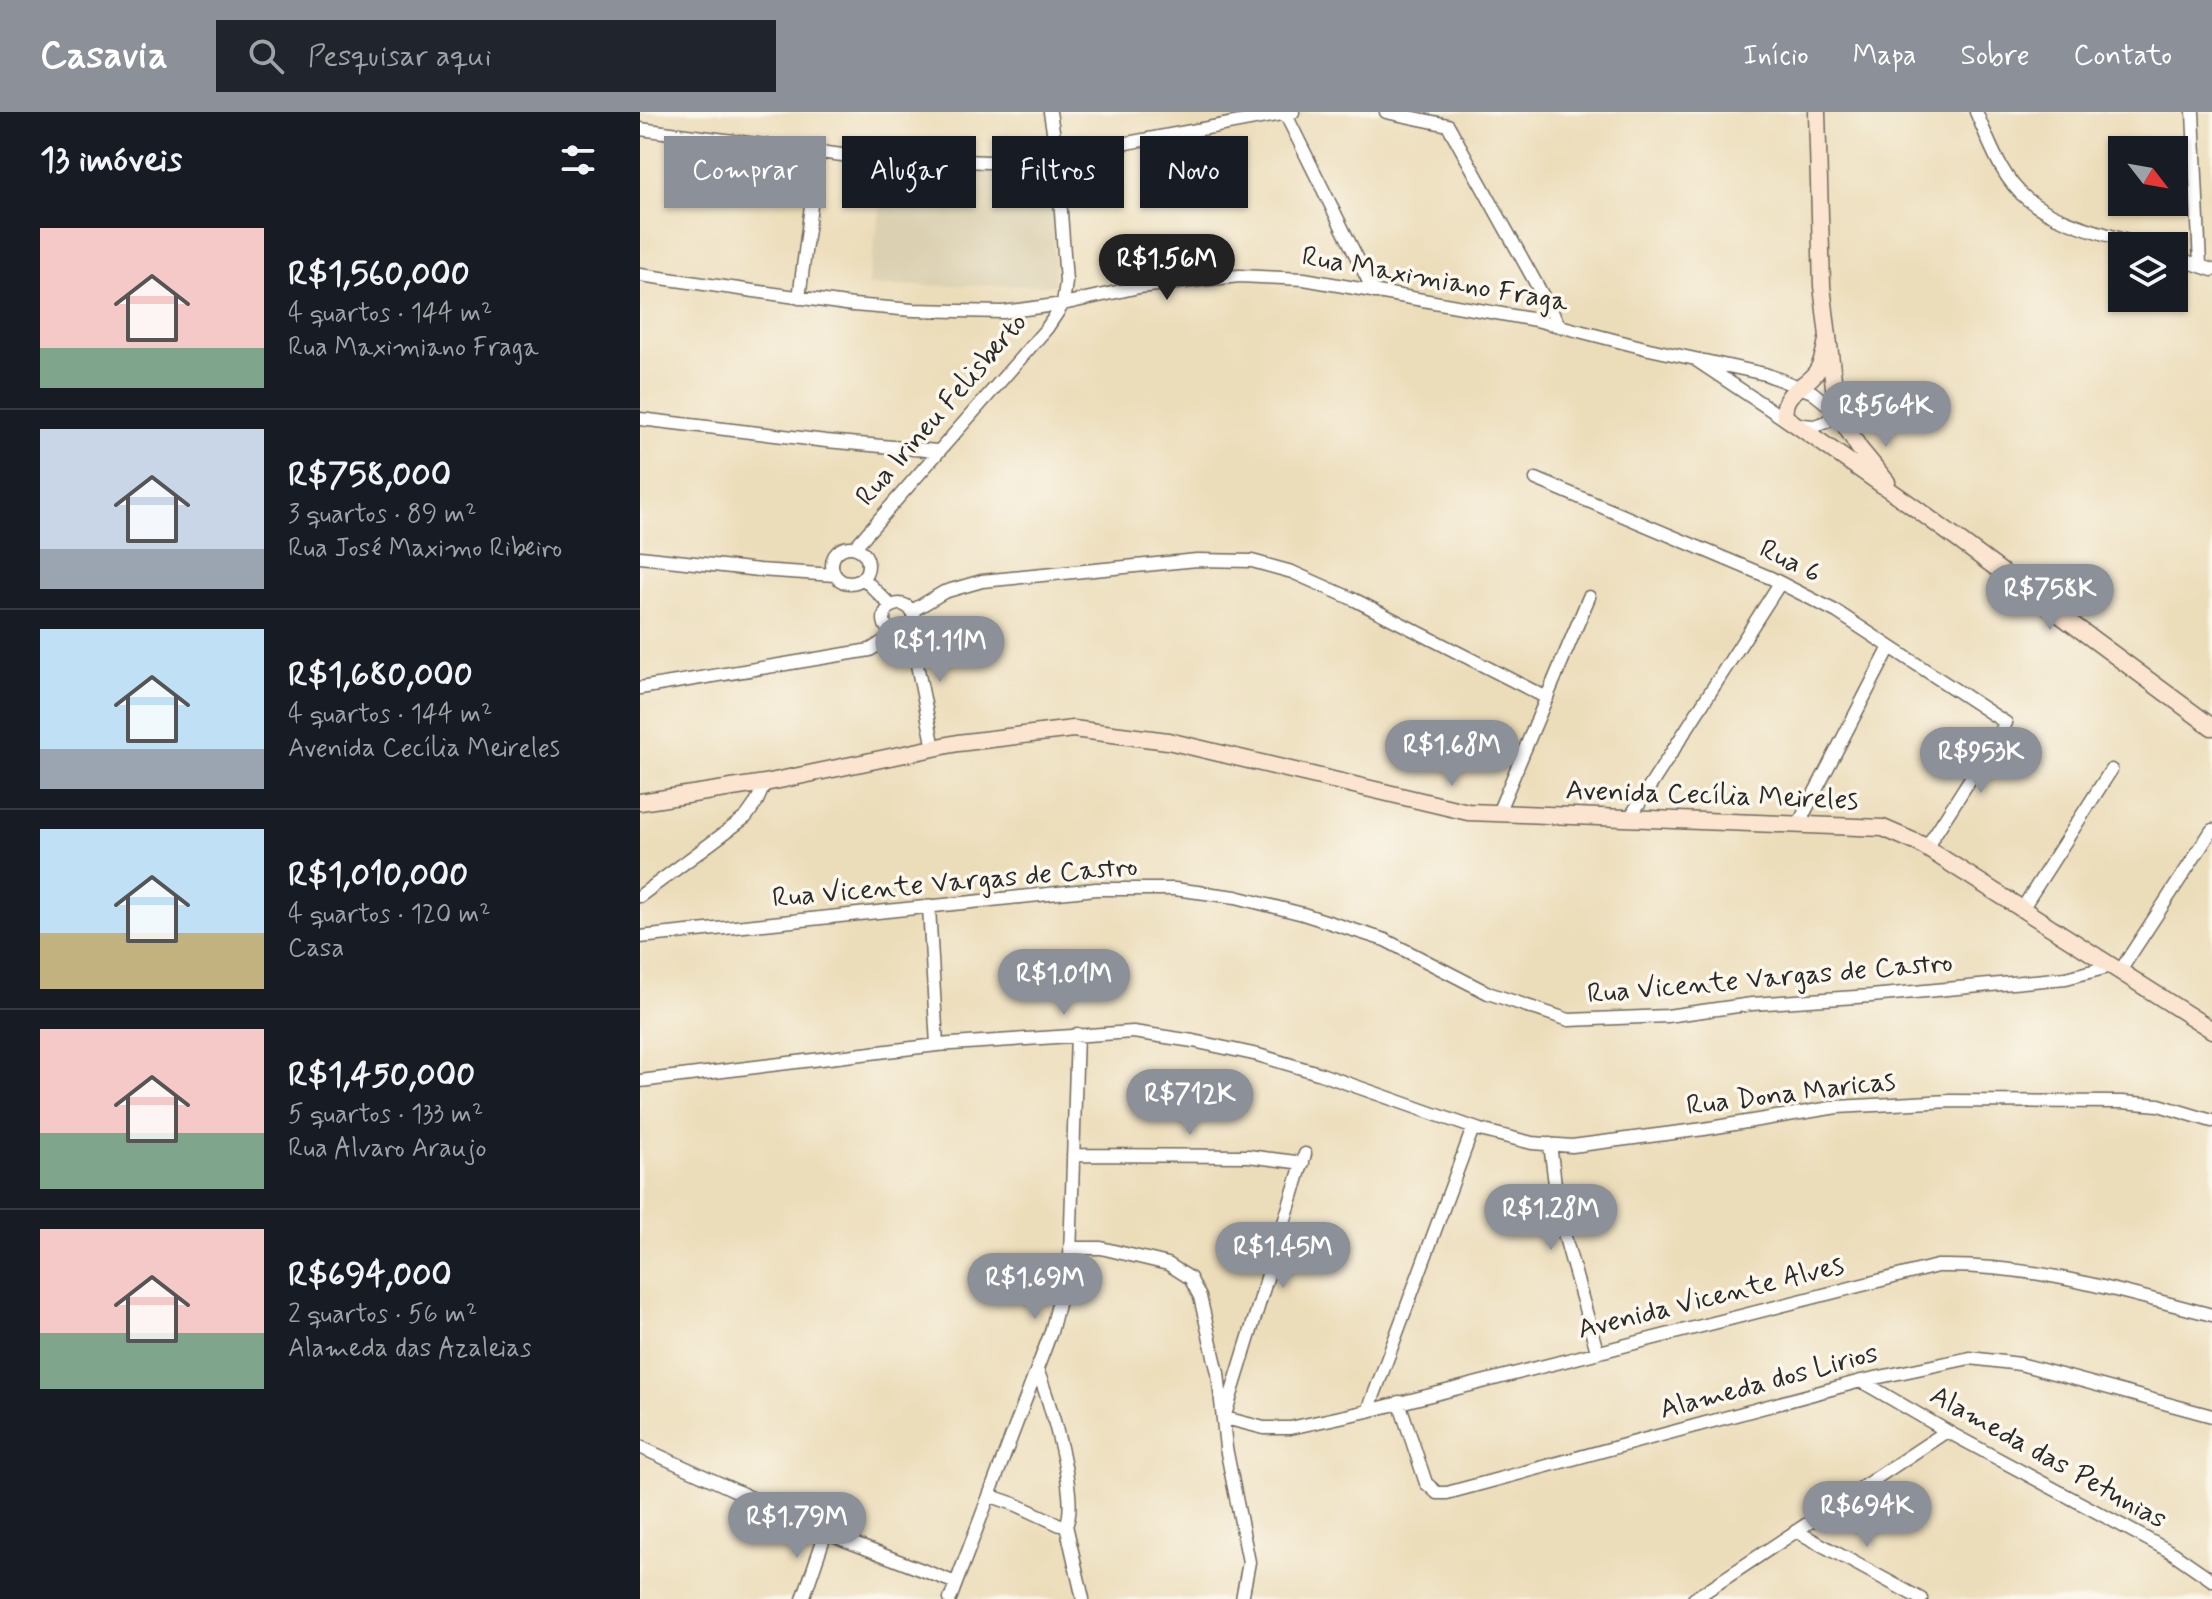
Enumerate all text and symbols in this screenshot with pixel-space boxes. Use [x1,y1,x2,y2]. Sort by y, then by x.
search box [216,20,776,92]
text: Casavia [40,32,168,81]
icon: search [244,34,288,78]
text: Pesquisar aqui [308,37,492,76]
text: Início [1743,38,1809,75]
text: Mapa [1853,38,1916,75]
text: Sobre [1960,38,2030,75]
text: Contato [2074,38,2172,75]
chip: Comprar [664,136,826,208]
chip: Alugar [842,136,976,208]
chip: Filtros [992,136,1124,208]
chip: Novo [1140,136,1248,208]
north arrow [2108,136,2188,216]
map controls [2108,136,2188,312]
text: 13 imóveis [40,138,182,183]
icon: filters [556,138,600,182]
button: layers [2108,232,2188,312]
pin: R$1.56M [1093,234,1241,302]
street label: Rua Maximiano Fraga [1299,238,1571,322]
text: R$1.56M [1117,243,1217,277]
text: R$1,560,000 [288,252,470,297]
icon: home [104,260,200,356]
text: 4 quartos · 144 m² [288,297,492,331]
street label: Rua Irineu Felisberto [848,306,1036,514]
text: Rua Maximiano Fraga [288,331,539,365]
pin: R$564K [1821,381,1951,449]
text: R$564K [1839,390,1933,424]
text: R$758,000 [288,453,451,498]
icon: home [104,461,200,557]
text: 3 quartos · 89 m² [288,498,476,532]
street label: Rua 6 [1753,531,1827,593]
text: Rua José Maximo Ribeiro [288,532,562,566]
pin: R$758K [1985,564,2115,632]
text: R$758K [2004,573,2096,607]
pin: R$1.11M [866,616,1014,684]
text: R$1.11M [893,625,987,659]
text: R$1,680,000 [288,653,473,698]
icon: home [104,661,200,757]
text: 4 quartos · 144 m² [288,698,492,732]
pin: R$1.68M [1378,720,1526,788]
pin: R$953K [1916,727,2046,795]
text: R$1.68M [1403,729,1501,763]
text: Avenida Cecília Meireles [288,732,560,766]
text: R$953K [1938,736,2024,770]
street label: Avenida Cecília Meireles [1565,772,1859,820]
street label: Rua Vicente Vargas de Castro [771,849,1139,917]
text: R$1,010,000 [288,853,468,898]
icon: home [104,861,200,957]
text: 4 quartos · 120 m² [288,898,491,932]
text: Casa [288,932,344,966]
street label: Rua Vicente Vargas de Castro [1586,945,1954,1013]
pin: R$1.01M [990,949,1138,1017]
text: R$1.01M [1016,958,1112,992]
text: R$1,450,000 [288,1053,475,1098]
icon: home [104,1061,200,1157]
street label: Rua Dona Maricas [1684,1063,1898,1125]
pin: R$712K [1125,1069,1255,1137]
text: R$712K [1144,1078,1236,1112]
text: 5 quartos · 133 m² [288,1098,483,1132]
text: Rua Alvaro Araujo [288,1132,487,1166]
pin: R$1.28M [1477,1184,1625,1252]
text: R$1.28M [1502,1193,1600,1227]
pin: R$1.45M [1209,1222,1357,1290]
text: R$1.45M [1233,1231,1333,1265]
street label: Avenida Vicente Alves [1574,1247,1848,1349]
text: R$694,000 [288,1253,452,1298]
pin: R$1.69M [961,1253,1109,1321]
icon: home [104,1261,200,1357]
text: R$1.69M [985,1262,1085,1296]
text: 2 quartos · 56 m² [288,1298,477,1332]
text: Alameda das Azaleias [288,1332,531,1366]
street label: Alameda dos Lirios [1656,1335,1882,1429]
street label: Alameda das Petunias [1923,1377,2173,1539]
pin: R$694K [1802,1481,1932,1549]
text: R$694K [1821,1490,1913,1524]
pin: R$1.79M [723,1492,871,1560]
text: R$1.79M [746,1501,848,1535]

